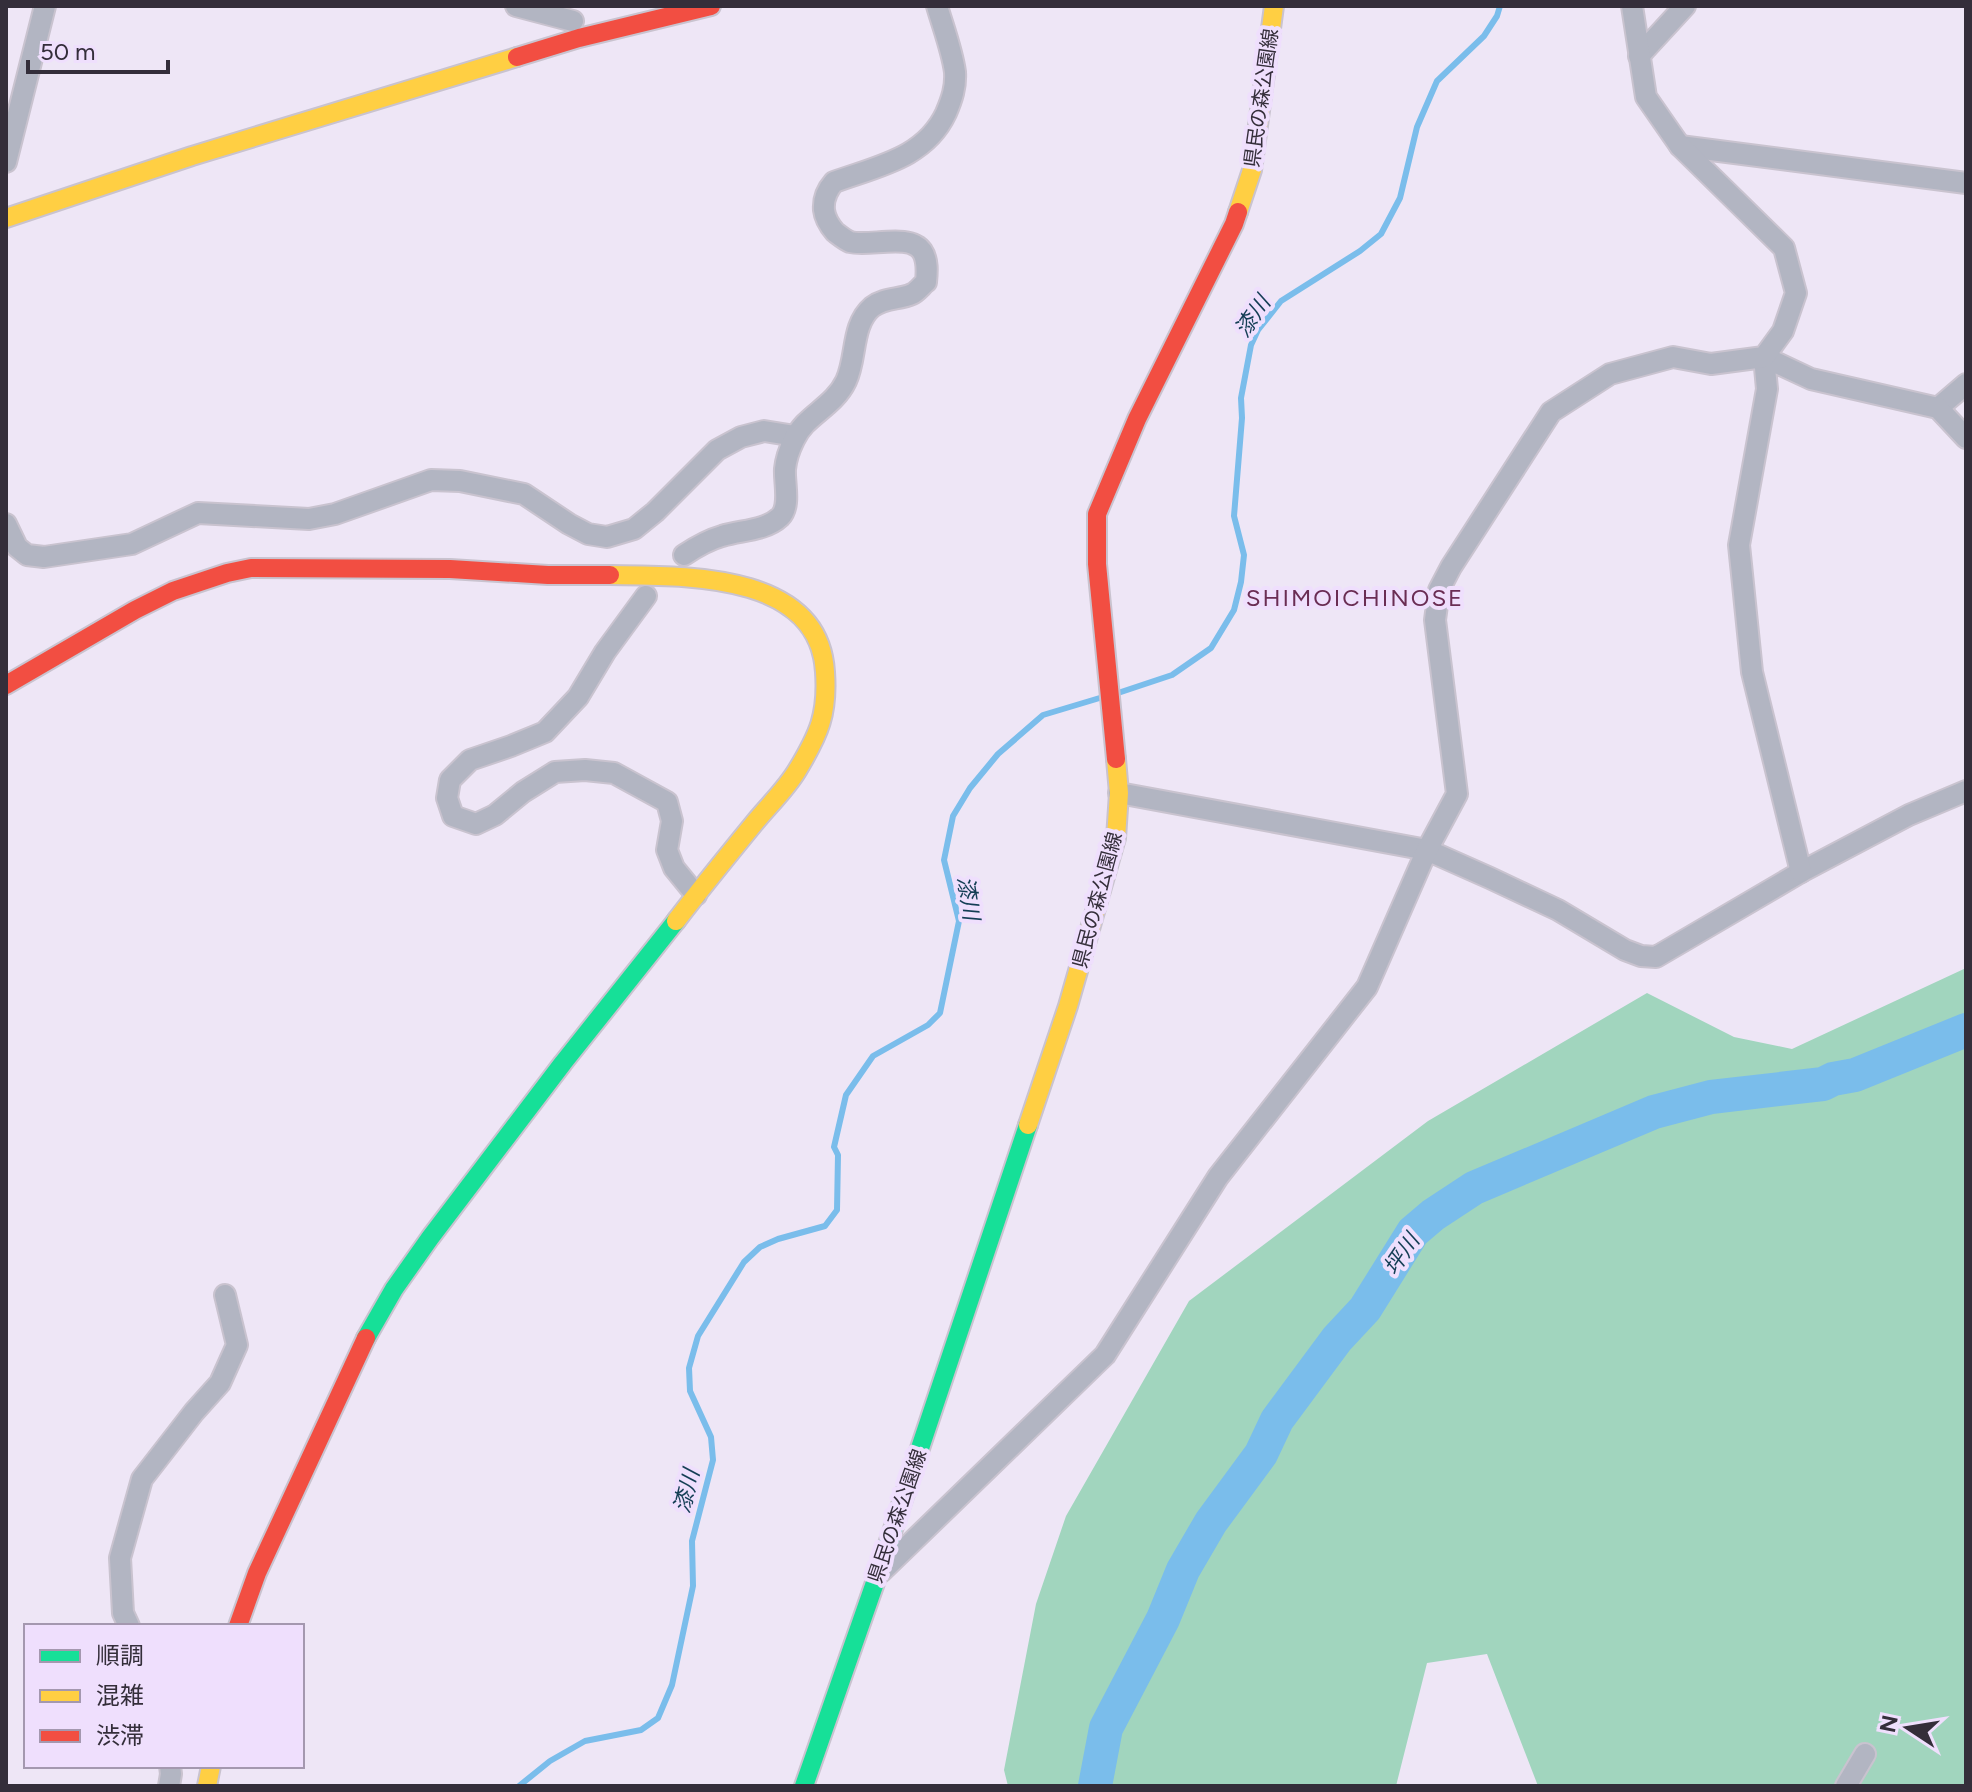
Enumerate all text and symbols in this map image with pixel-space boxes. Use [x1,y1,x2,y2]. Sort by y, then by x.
scale bar [28,24,168,74]
street label: 県民の森公園線 [1239,27,1283,169]
text: 50 m [40,37,96,66]
water label: 漆川 [1229,289,1277,342]
district label: SHIMOICHINOSE [1246,583,1464,612]
street label: 県民の森公園線 [1067,829,1127,971]
water label: 漆川 [952,874,986,924]
water label: 坪川 [1378,1227,1426,1280]
street label: 県民の森公園線 [863,1446,931,1586]
water label: 漆川 [668,1465,705,1516]
legend [24,1624,304,1768]
text: 順調 [96,1641,144,1670]
text: 混雑 [96,1681,144,1710]
north arrow [1868,1688,1948,1768]
text: N [1874,1713,1904,1735]
text: 渋滞 [96,1721,144,1750]

